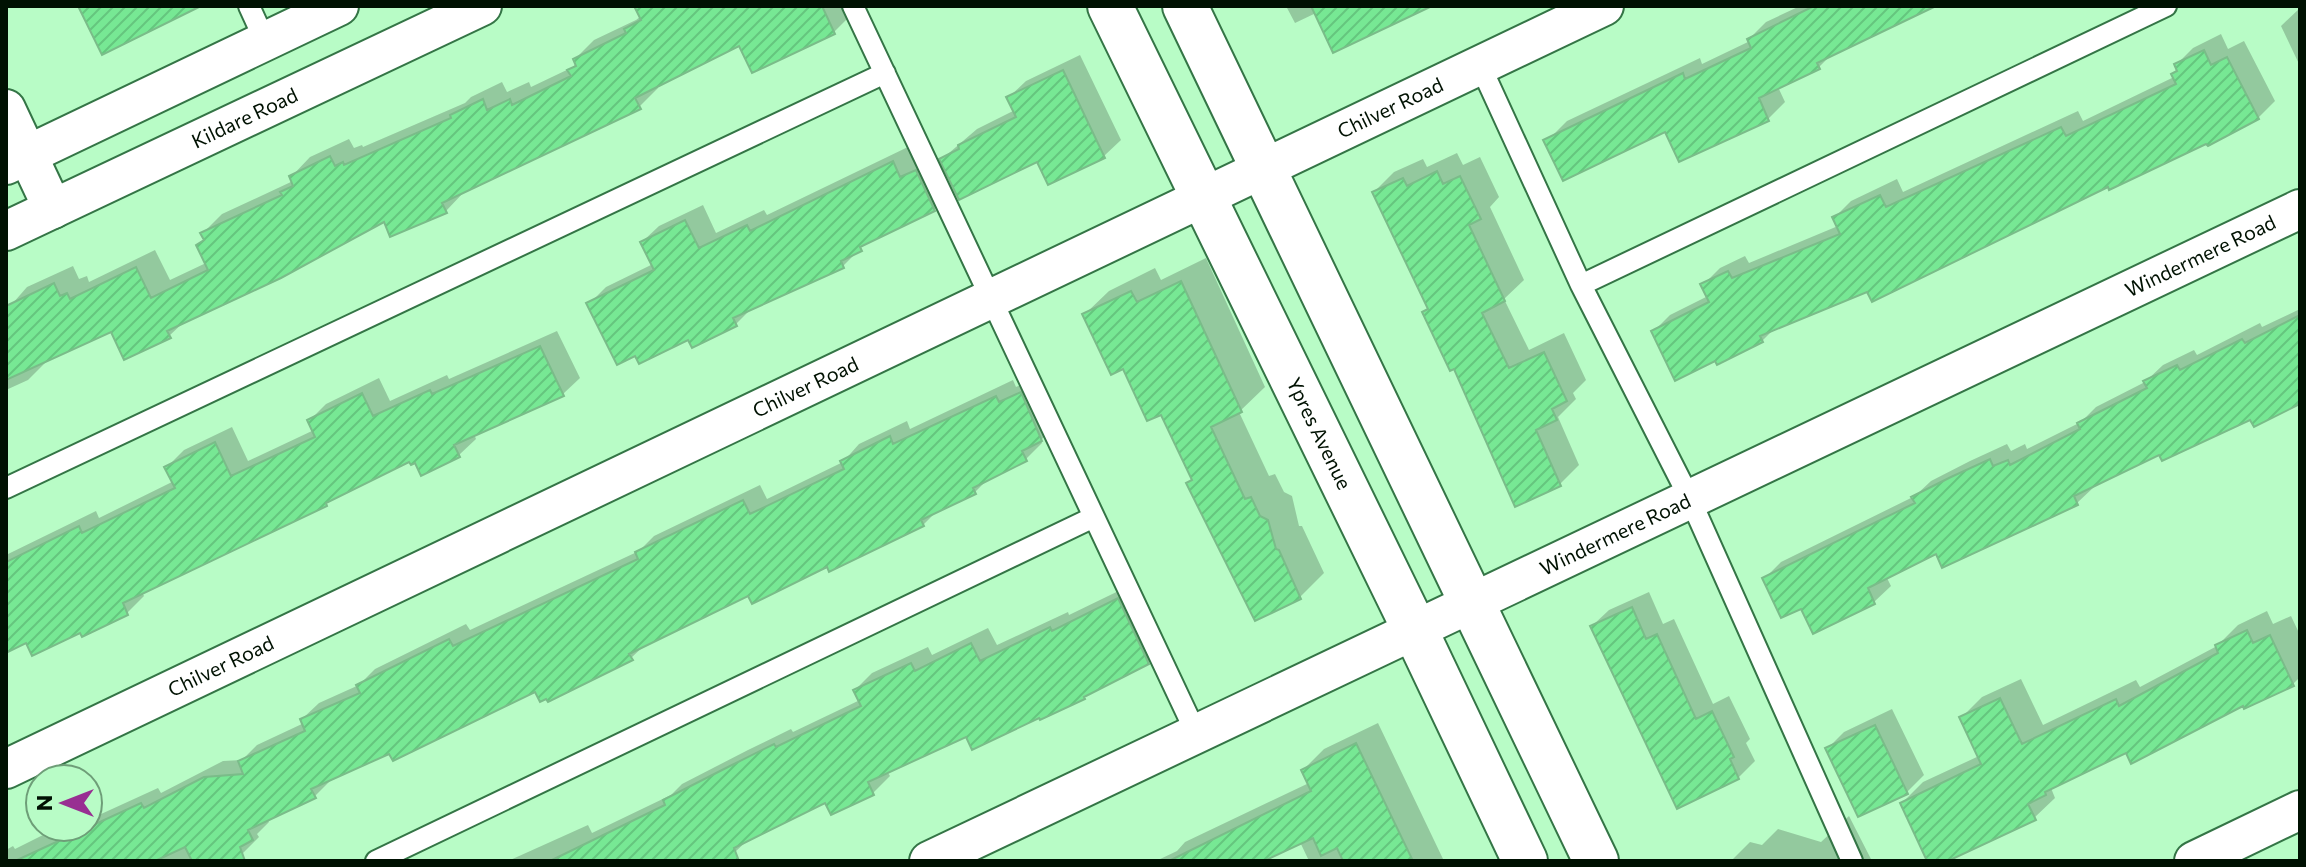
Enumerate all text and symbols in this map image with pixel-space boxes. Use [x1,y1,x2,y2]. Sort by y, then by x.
street label: Chilver Road [1333,72,1447,143]
street label: Kildare Road [187,82,301,153]
street label: Windermere Road [2121,209,2279,301]
street label: Chilver Road [748,351,862,422]
street label: Ypres Avenue [1282,373,1357,493]
street label: Windermere Road [1536,488,1694,580]
street label: Chilver Road [164,630,277,701]
north arrow [24,763,104,843]
text: N [30,795,57,811]

